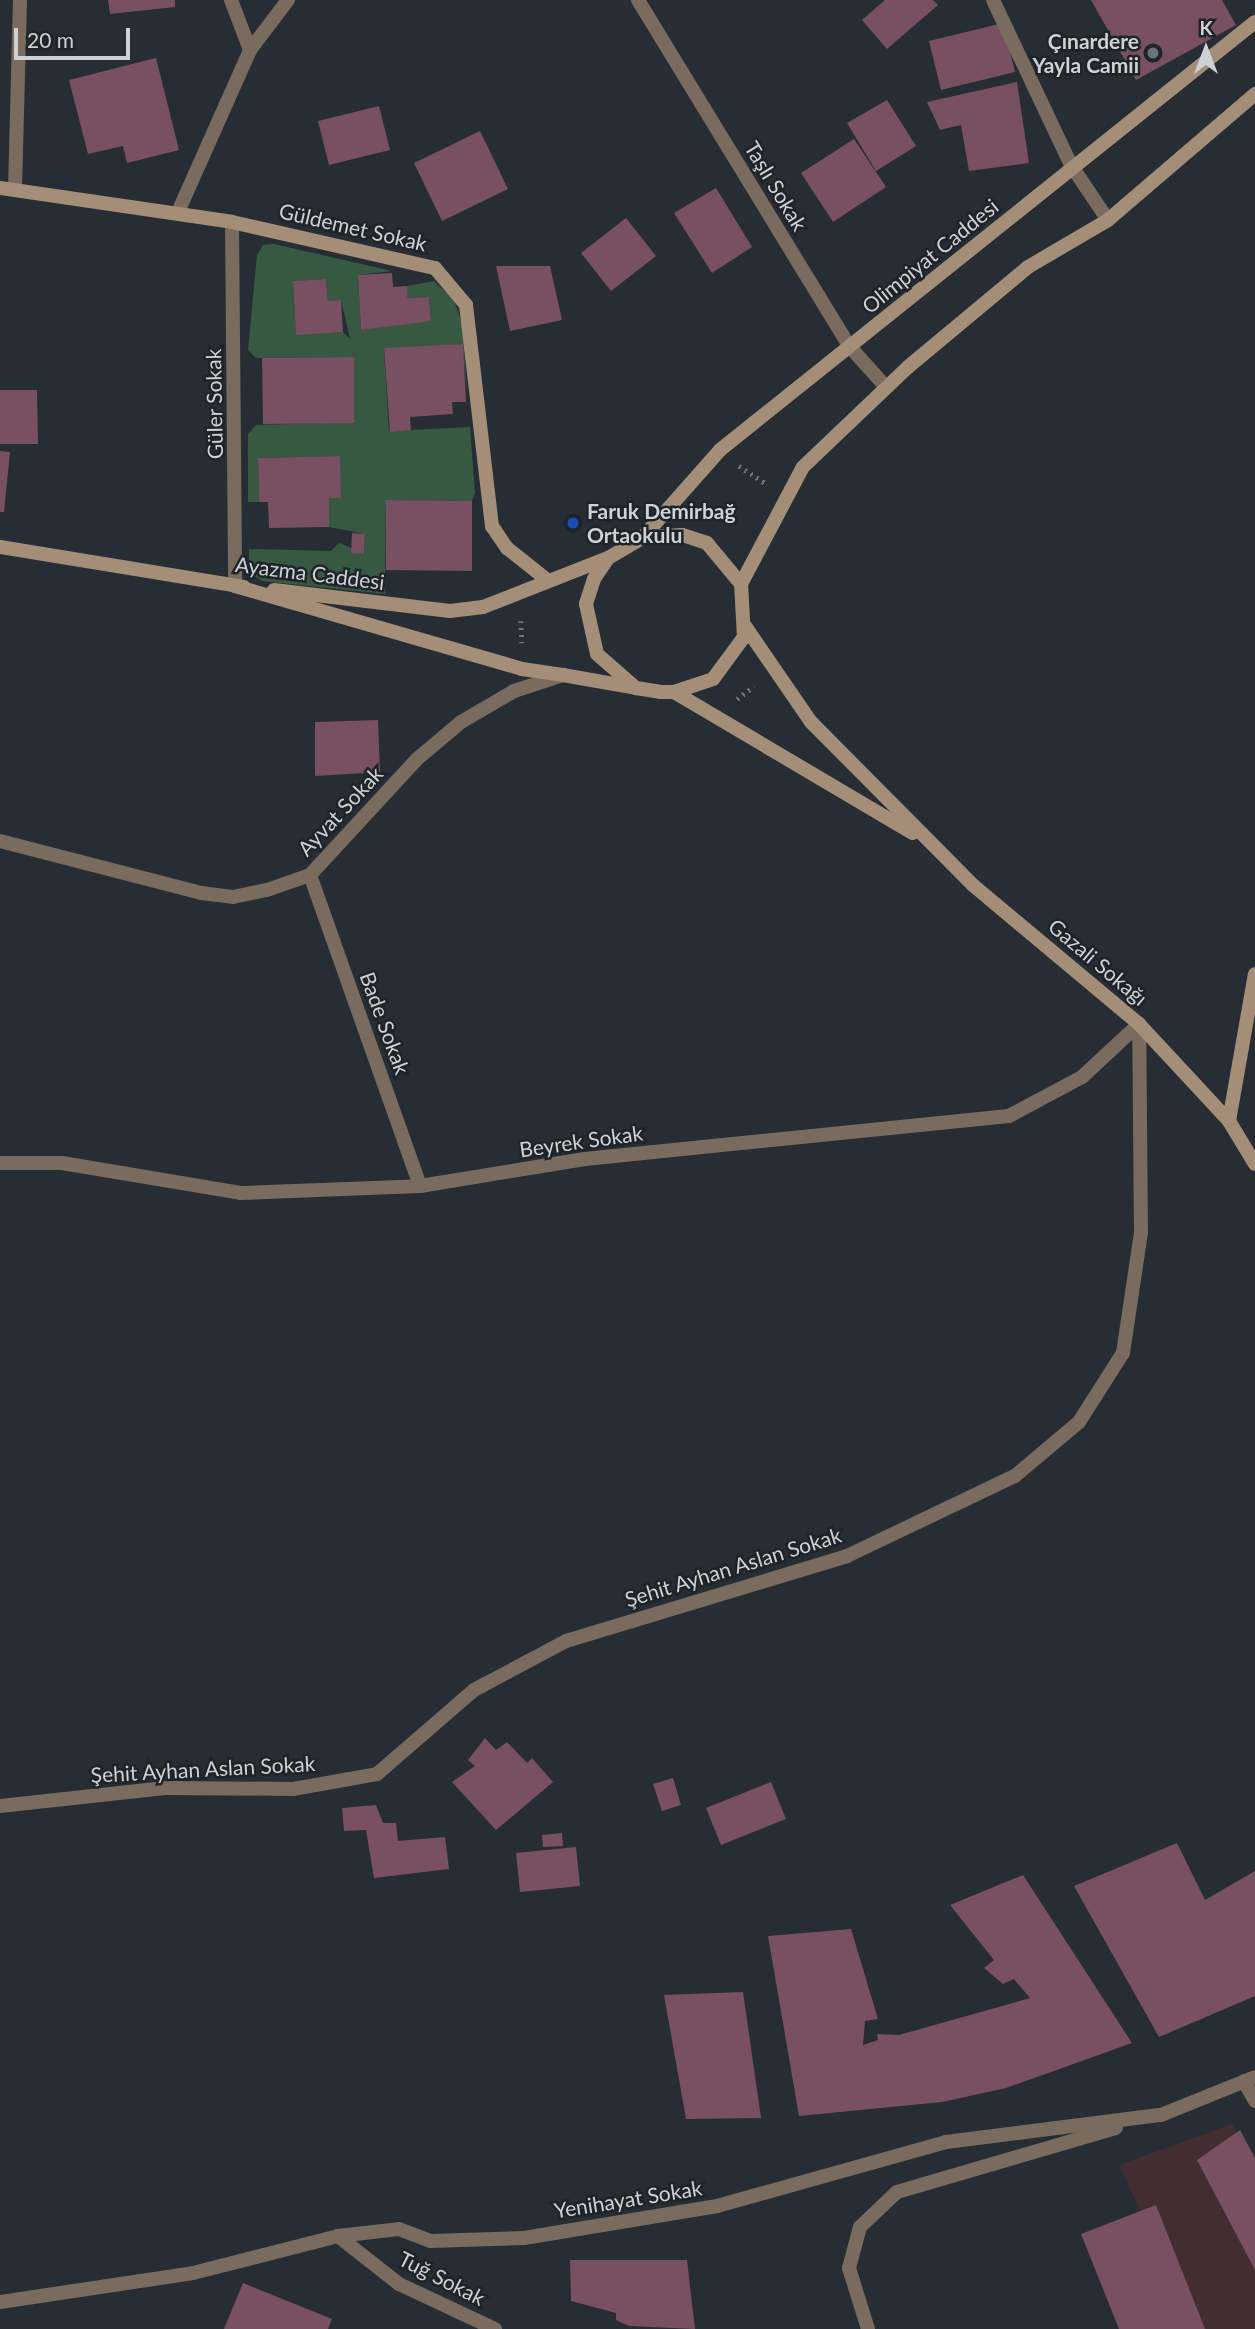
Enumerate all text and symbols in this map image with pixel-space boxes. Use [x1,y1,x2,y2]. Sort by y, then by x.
scale bar [18,14,133,58]
north arrow [1171,14,1241,84]
text: K [1199,16,1213,39]
text: 20 m [27,27,74,52]
place label: Çınardere Yayla Camii [1033,28,1139,78]
marker: Çınardere Yayla Camii [1145,45,1161,61]
street label: Taşlı Sokak [739,137,813,235]
street label: Olimpiyat Caddesi [857,193,1003,319]
street label: Güldemet Sokak [277,198,429,256]
street label: Güler Sokak [200,348,228,460]
place label: Faruk Demirbağ Ortaokulu [587,498,736,548]
marker: Faruk Demirbağ Ortaokulu [565,515,581,531]
street label: Ayazma Caddesi [234,551,386,595]
street label: Ayvat Sokak [292,761,388,861]
street label: Gazali Sokağı [1043,913,1153,1011]
street label: Bade Sokak [355,968,415,1078]
street label: Beyrek Sokak [518,1120,644,1162]
street label: Şehit Ayhan Aslan Sokak [621,1522,845,1612]
street label: Şehit Ayhan Aslan Sokak [89,1750,317,1788]
street label: Yenihayat Sokak [552,2175,704,2223]
street label: Tuğ Sokak [395,2246,489,2310]

